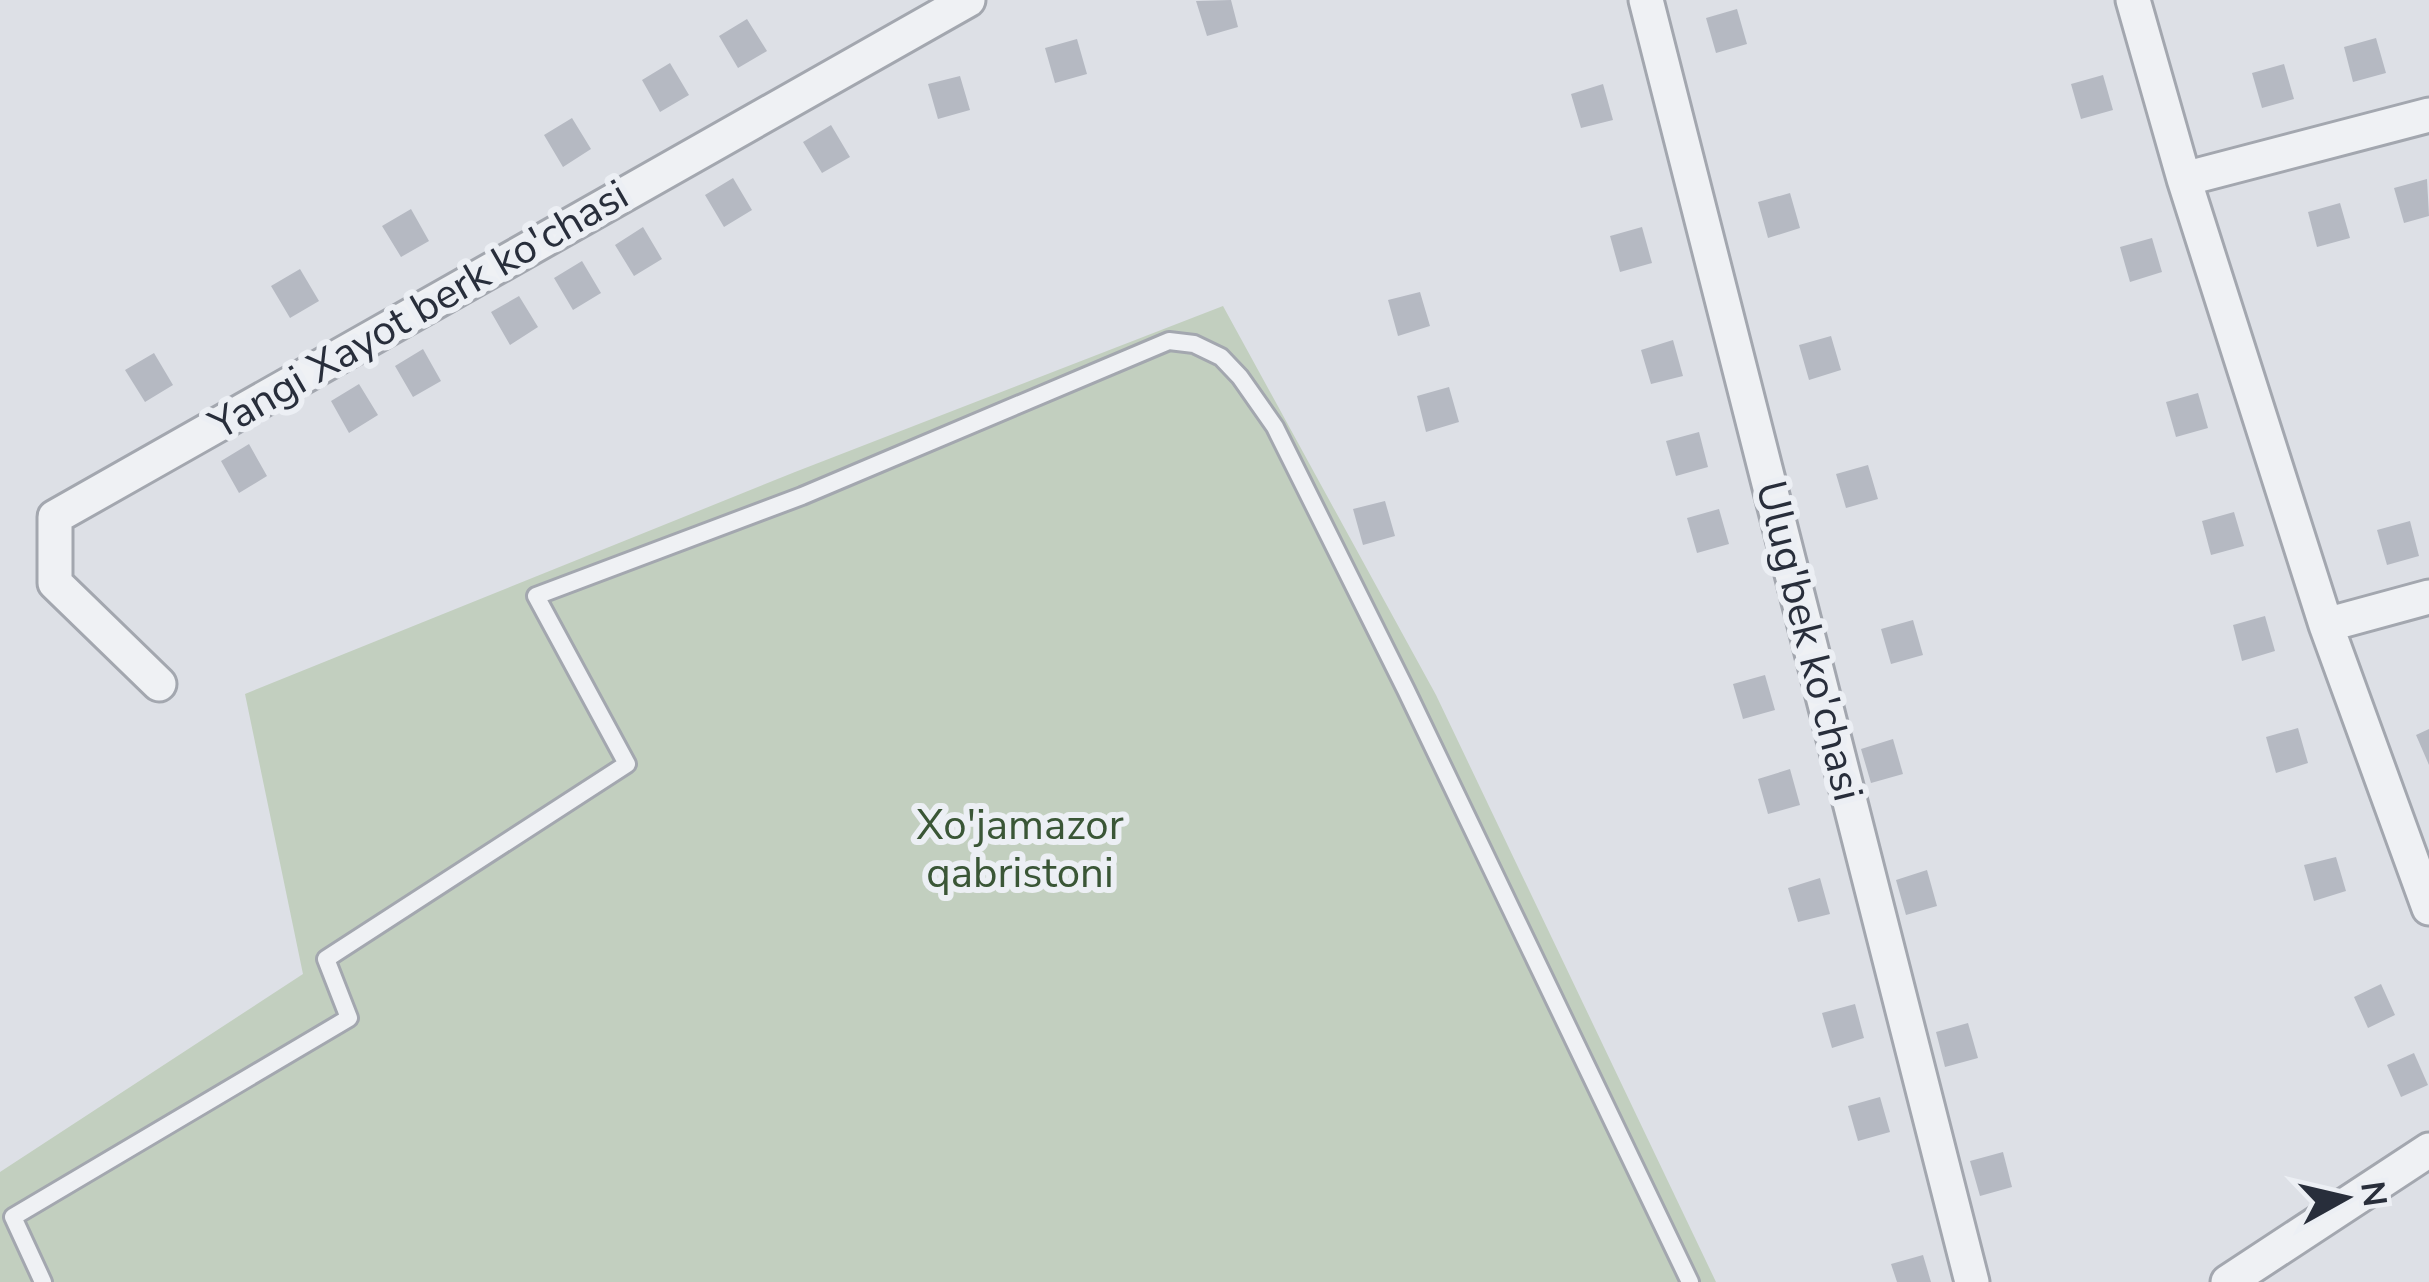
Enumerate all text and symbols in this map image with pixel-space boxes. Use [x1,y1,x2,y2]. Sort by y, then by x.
street label: Yangi Xayot berk ko'chasi [198,167,639,454]
street label: Ulug'bek ko'chasi [1742,475,1876,807]
park label: Xo'jamazor qabristoni [916,797,1124,902]
north arrow [2285,1138,2405,1258]
text: N [2349,1179,2397,1209]

